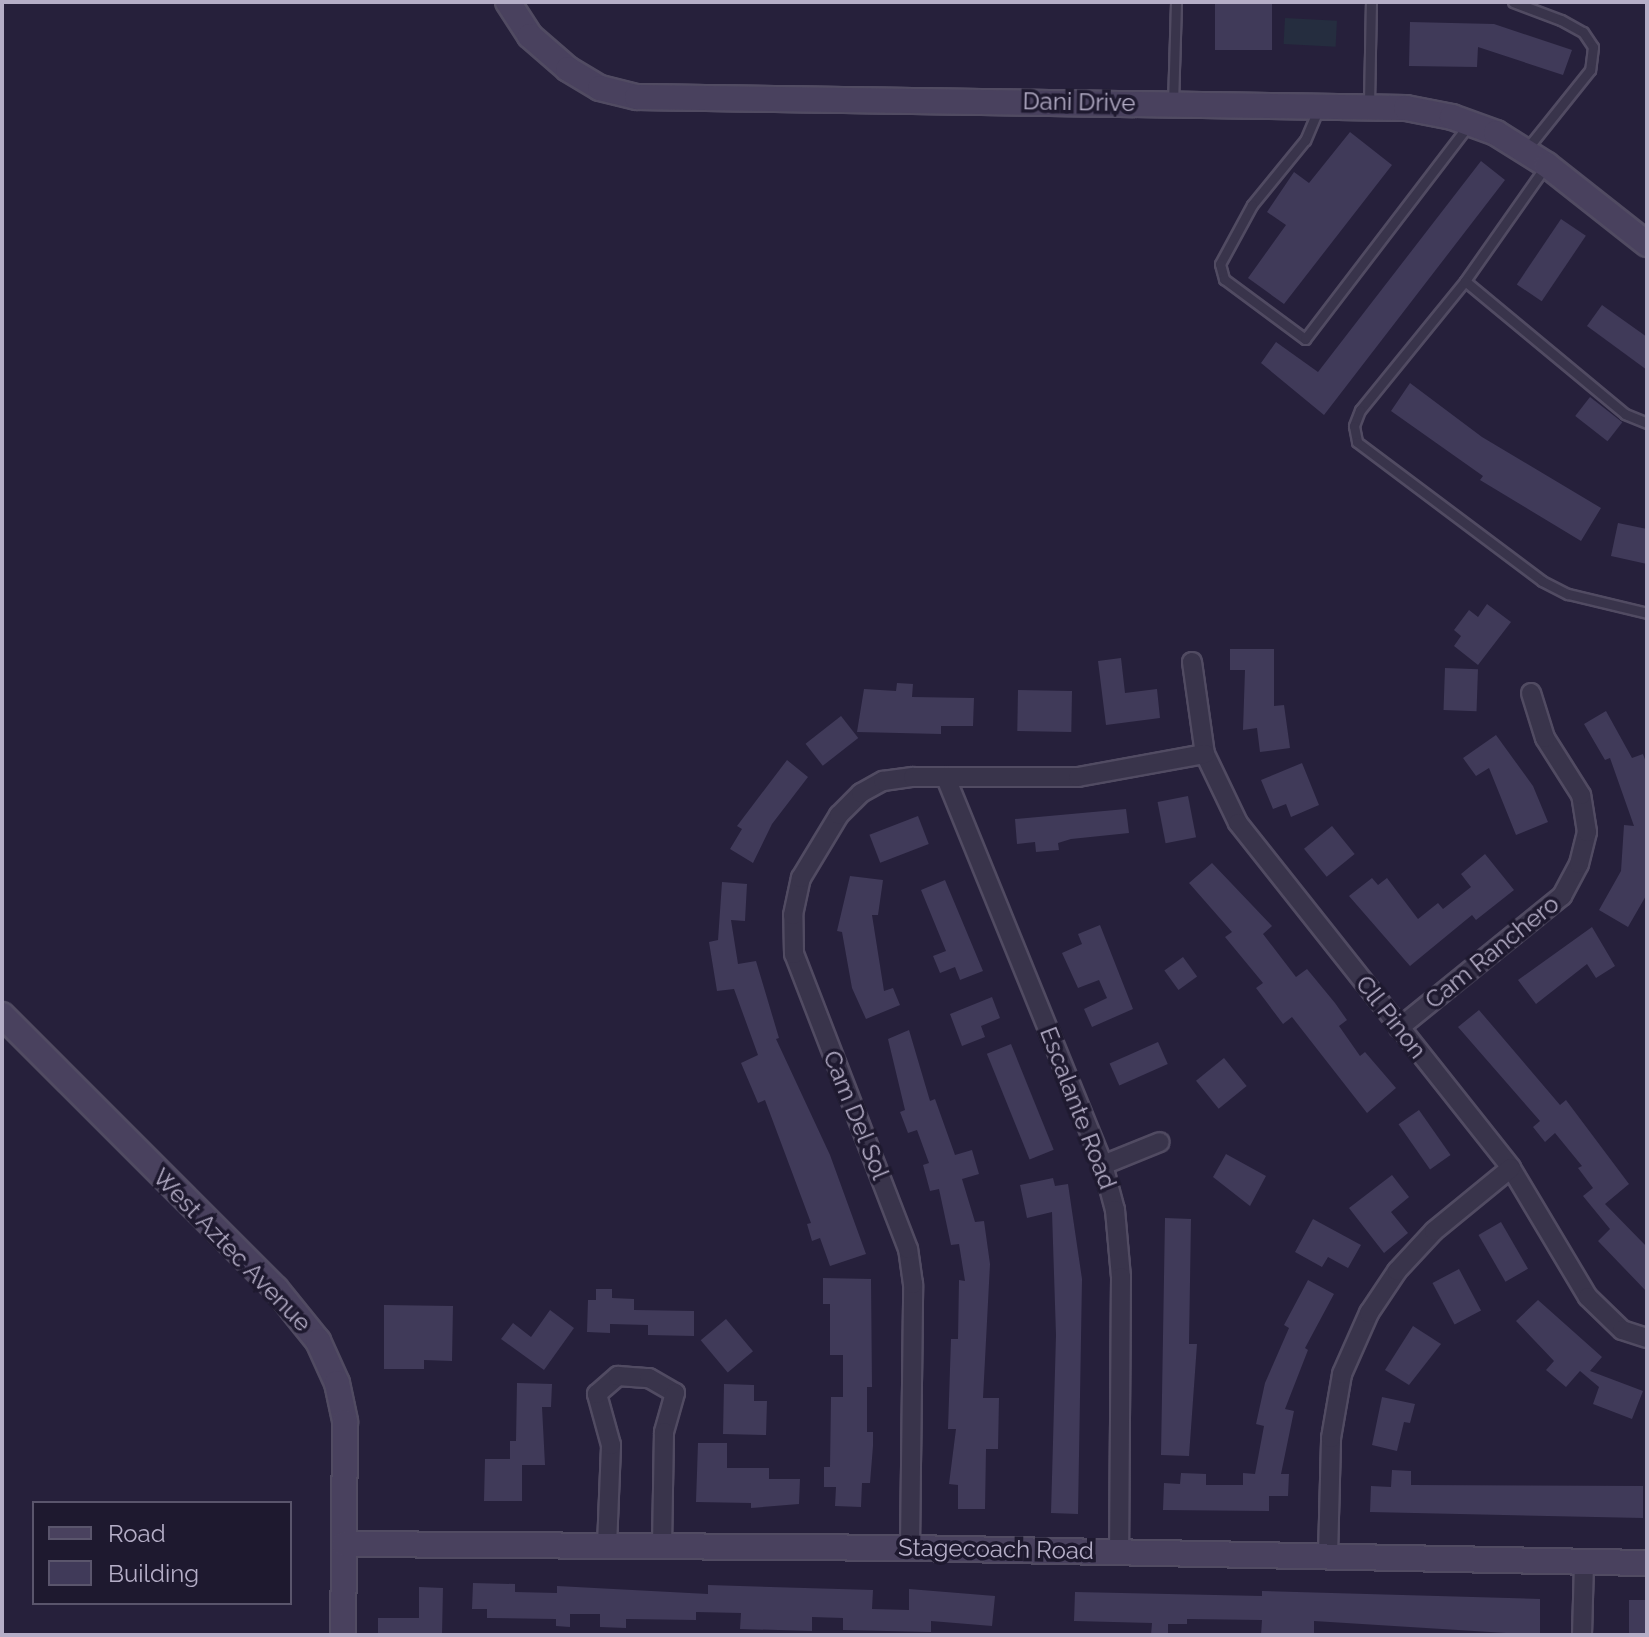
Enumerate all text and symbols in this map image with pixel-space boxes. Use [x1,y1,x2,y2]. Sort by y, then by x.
street label: Dani Drive [1022,87,1136,117]
street label: Cam Ranchero [1419,889,1565,1015]
street label: Cll Pinon [1349,969,1433,1065]
street label: Escalante Road [1034,1023,1122,1193]
street label: Cam Del Sol [817,1046,895,1184]
street label: West Aztec Avenue [146,1162,318,1338]
legend [32,1501,292,1605]
text: Road [108,1519,166,1548]
street label: Stagecoach Road [898,1533,1094,1565]
text: Building [108,1559,199,1588]

